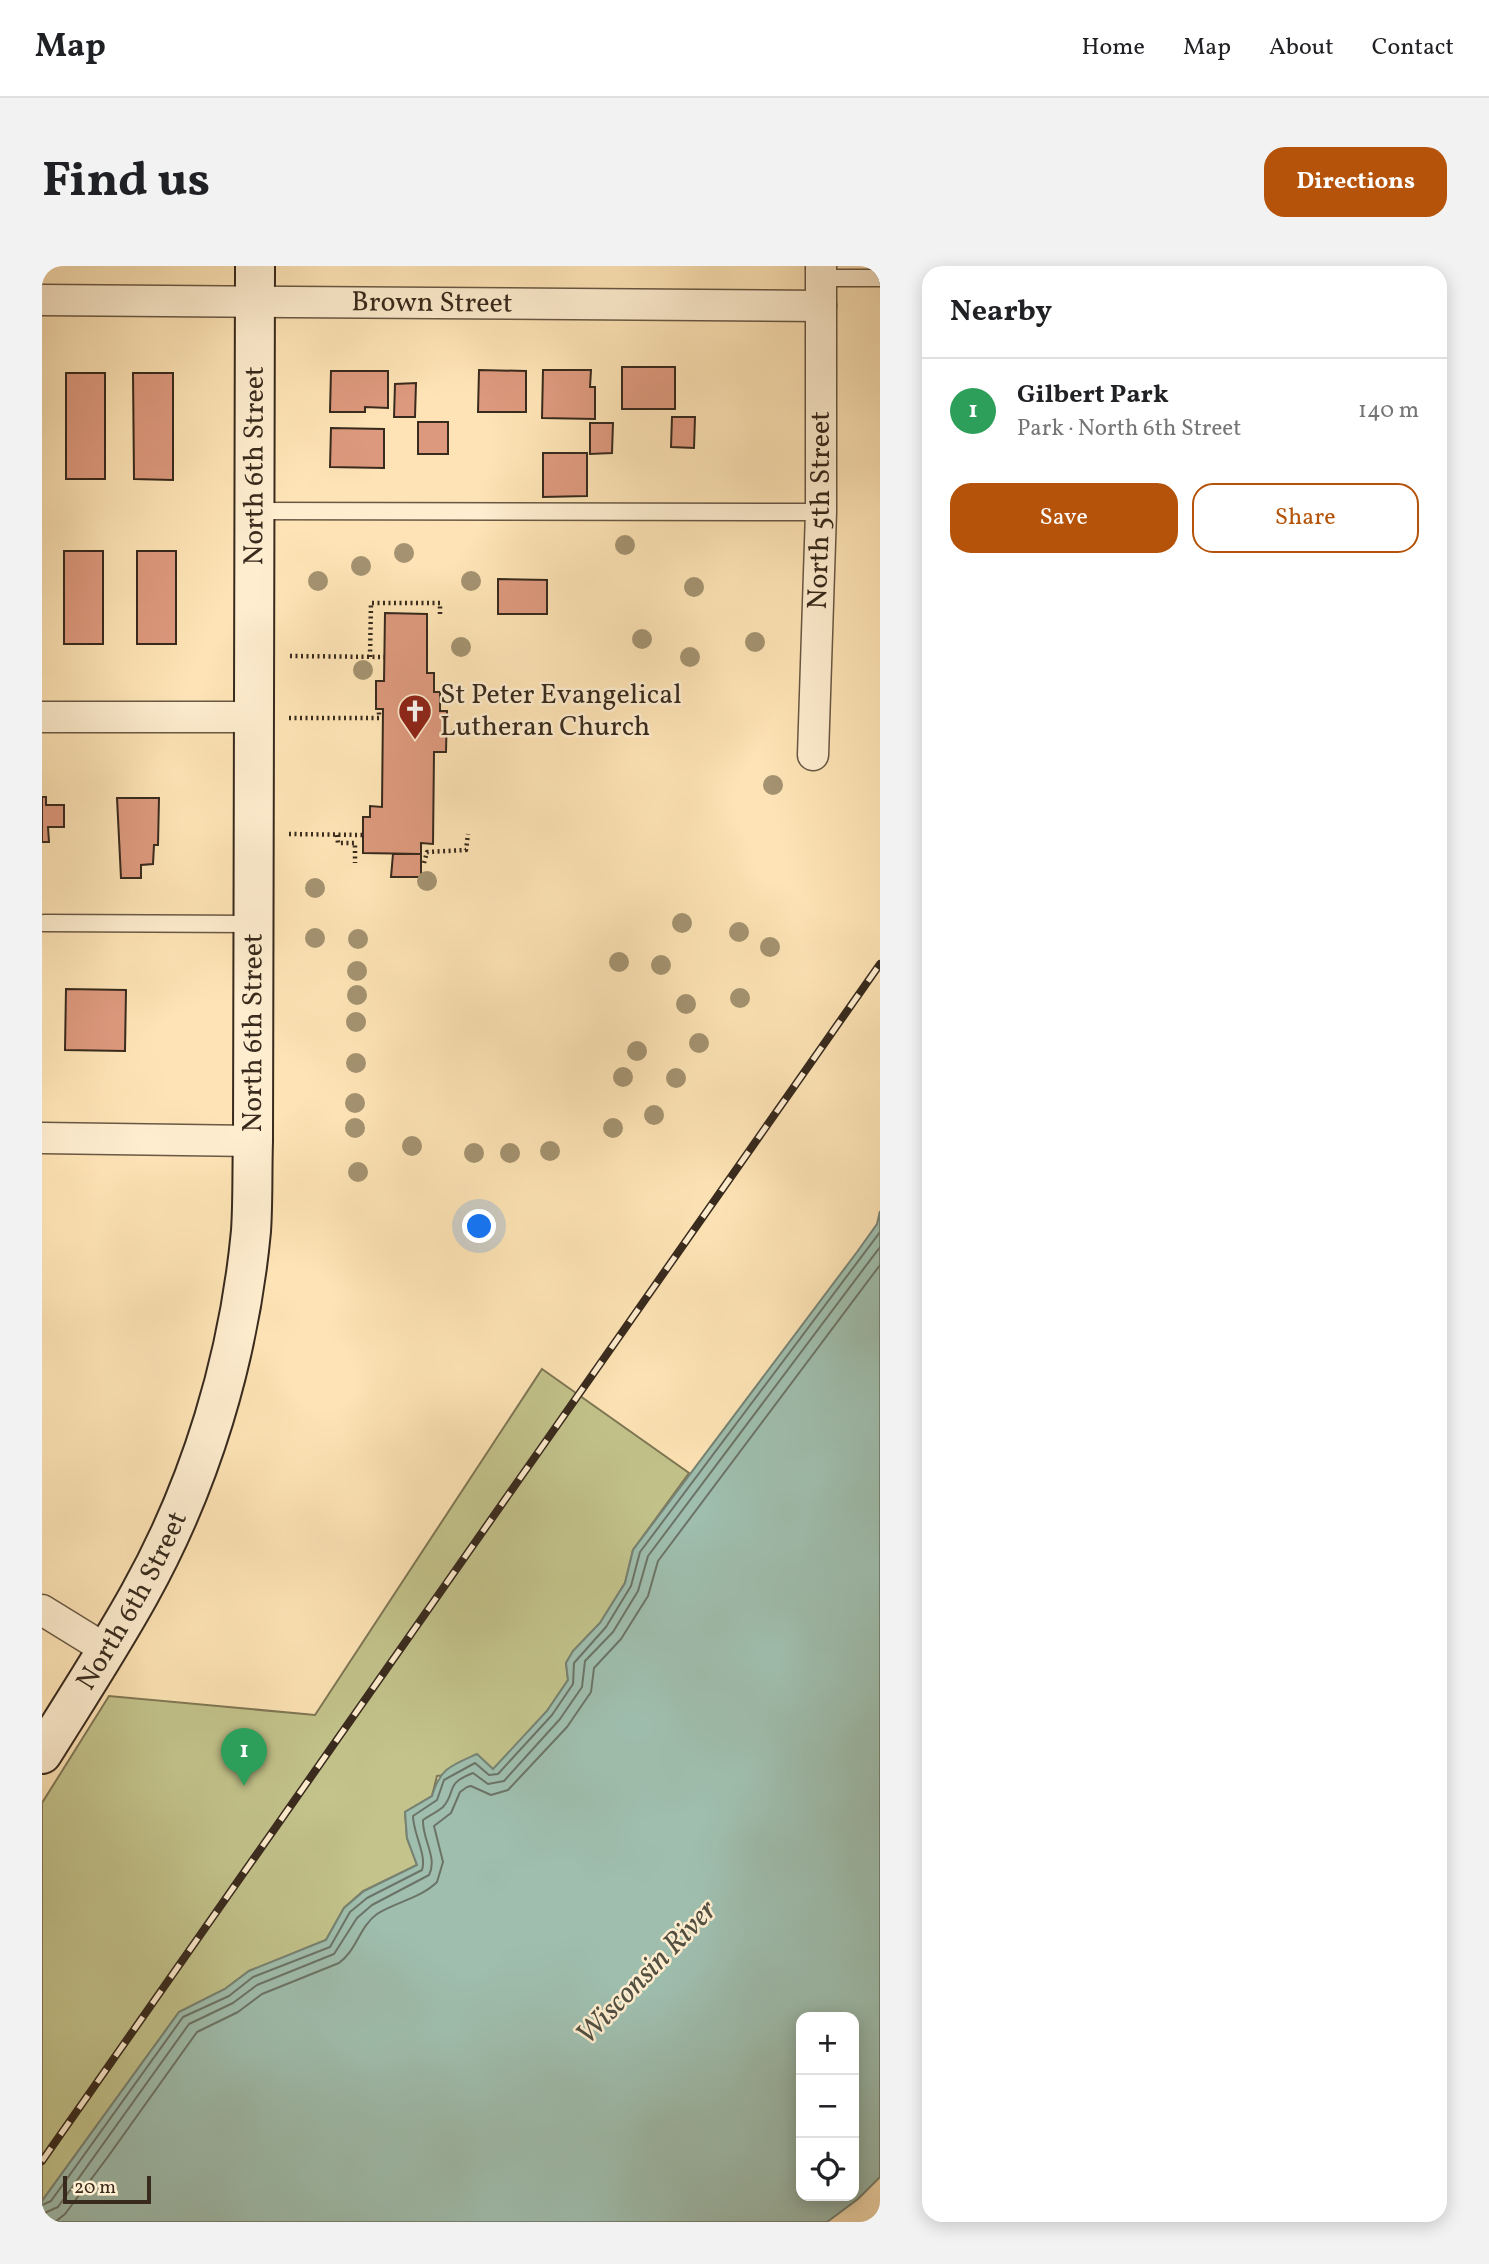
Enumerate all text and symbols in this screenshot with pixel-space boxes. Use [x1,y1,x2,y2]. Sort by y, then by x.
text: Map [35,25,106,71]
text: Home [1081,31,1145,65]
text: Map [1183,31,1231,65]
text: About [1269,31,1334,65]
text: Contact [1372,31,1454,65]
button: Directions [1264,147,1447,217]
text: Find us [42,148,210,217]
street label: Brown Street [351,283,513,323]
text: Nearby [950,291,1052,333]
street label: North 6th Street [235,366,274,566]
text: Gilbert Park [1017,377,1169,413]
text: 1 [968,395,978,427]
text: 140 m [1358,395,1419,427]
street label: North 5th Street [798,411,841,610]
text: Park · North 6th Street [1017,413,1241,445]
button: Save [950,483,1178,553]
button: Share [1192,483,1419,553]
place label: St Peter Evangelical Lutheran Church [440,676,682,747]
church icon: St Peter Evangelical Lutheran Church [396,692,434,741]
street label: North 6th Street [234,933,273,1133]
your location [462,1209,496,1243]
street label: North 6th Street [67,1505,197,1698]
pin: 1 [221,1728,267,1786]
water label: Wisconsin River [567,1890,728,2055]
map controls [796,2012,859,2201]
button: + [796,2012,859,2075]
button: − [796,2075,859,2138]
button: locate [796,2138,859,2201]
scale bar [63,2173,150,2205]
text: 20 m [74,2175,116,2201]

